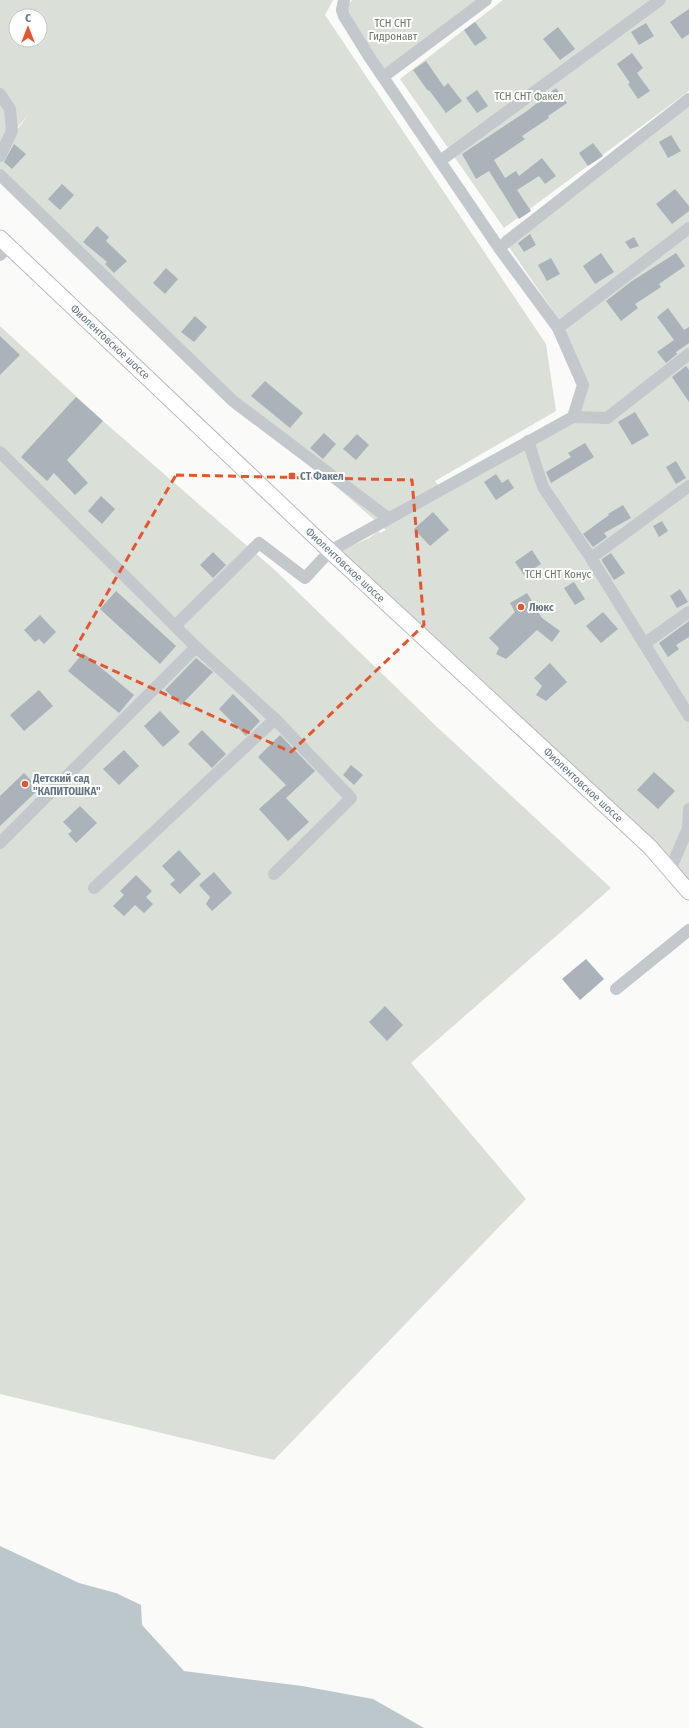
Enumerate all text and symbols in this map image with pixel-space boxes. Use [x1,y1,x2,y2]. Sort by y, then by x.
north arrow [8,8,48,48]
text: С [25,12,31,25]
park label: ТСН СНТ Гидронавт [369,17,418,43]
park label: ТСН СНТ Факел [495,90,563,103]
street label: Фиолентовское шоссе [68,302,152,382]
place label: СТ Факел [300,470,344,483]
marker: СТ Факел [287,471,297,481]
street label: Фиолентовское шоссе [303,525,387,605]
park label: ТСН СНТ Конус [525,568,591,581]
place label: Люкс [529,601,554,614]
marker: Люкс [516,602,526,612]
street label: Фиолентовское шоссе [541,745,625,825]
place label: Детский сад "КАПИТОШКА" [32,772,101,798]
marker: Детский сад "КАПИТОШКА" [20,779,30,789]

